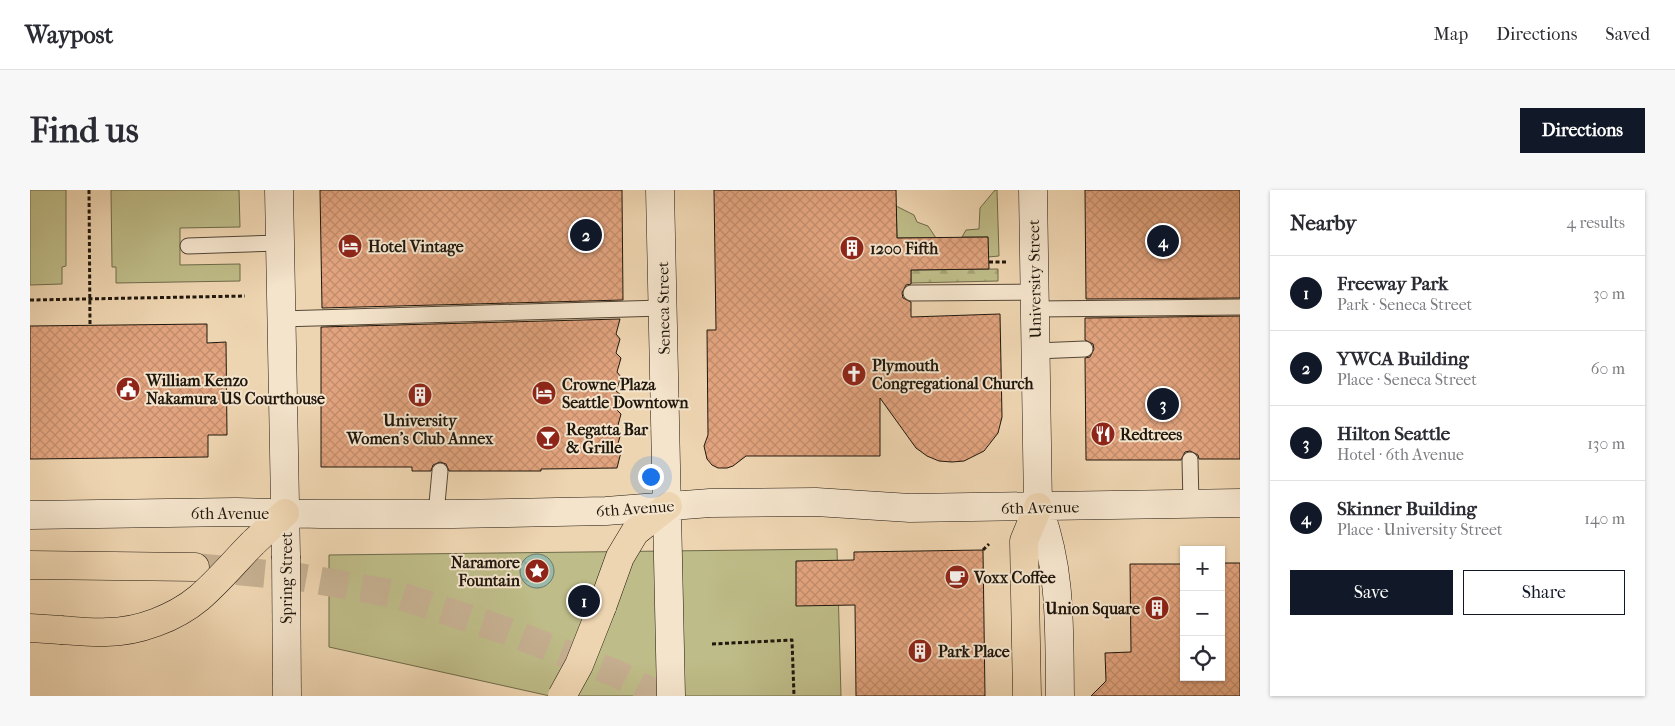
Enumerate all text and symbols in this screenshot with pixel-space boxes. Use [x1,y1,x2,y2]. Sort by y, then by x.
text: Waypost [25,21,113,49]
text: Map [1434,24,1468,45]
text: Directions [1496,24,1577,45]
text: Saved [1605,24,1650,45]
button: Directions [1520,108,1645,153]
text: Find us [30,110,139,151]
text: Nearby [1290,211,1356,235]
text: 4 results [1567,213,1625,232]
pin: 2 [570,216,602,254]
street label: University Street [1024,219,1045,339]
pin: 4 [1147,222,1179,260]
hotel icon: Hotel Vintage [337,233,363,259]
building icon: 1200 Fifth [839,235,865,261]
place label: Hotel Vintage [368,237,464,257]
place label: 1200 Fifth [870,239,939,258]
street label: Seneca Street [653,261,674,355]
text: Freeway Park [1337,273,1448,295]
text: 1 [1303,284,1309,303]
text: 30 m [1593,284,1625,303]
text: Park · Seneca Street [1337,295,1472,314]
text: YWCA Building [1337,348,1469,370]
place label: Plymouth Congregational Church [872,356,1034,394]
text: 2 [1302,359,1310,378]
text: 60 m [1591,359,1625,378]
church icon: Plymouth Congregational Church [841,361,867,387]
text: Place · Seneca Street [1337,370,1477,389]
place label: William Kenzo Nakamura US Courthouse [145,371,325,408]
place label: Crowne Plaza Seattle Downtown [562,375,689,412]
public building icon: William Kenzo Nakamura US Courthouse [115,376,141,402]
hotel icon: Crowne Plaza Seattle Downtown [531,380,557,406]
building icon: University Women's Club Annex [407,382,433,408]
pin: 3 [1147,385,1179,423]
place label: University Women's Club Annex [346,411,494,448]
place label: Regatta Bar & Grille [566,420,649,457]
restaurant icon: Redtrees [1090,421,1116,447]
text: Hilton Seattle [1337,423,1450,445]
bar icon: Regatta Bar & Grille [535,425,561,451]
place label: Redtrees [1120,425,1182,444]
text: 3 [1303,434,1309,453]
text: 130 m [1587,434,1625,453]
text: Hotel · 6th Avenue [1337,445,1464,464]
your location [638,464,664,490]
street label: 6th Avenue [595,496,675,521]
street label: 6th Avenue [1001,497,1079,518]
text: Skinner Building [1337,498,1477,520]
street label: 6th Avenue [191,504,269,523]
text: 4 [1301,509,1311,528]
text: 140 m [1584,509,1625,528]
text: Place · University Street [1337,520,1503,539]
street label: Spring Street [277,532,296,624]
map controls [1180,546,1225,681]
button: + [1180,546,1225,591]
place label: Naramore Fountain [451,553,521,590]
place icon: Naramore Fountain [524,558,550,584]
cafe icon: Voxx Coffee [944,564,970,590]
place label: Voxx Coffee [973,568,1056,587]
button: Save [1290,570,1453,615]
button: Share [1463,570,1625,615]
pin: 1 [568,582,600,620]
button: − [1180,591,1225,636]
building icon: Union Square [1144,595,1170,621]
place label: Union Square [1044,599,1140,619]
button: locate [1180,636,1225,681]
building icon: Park Place [907,638,933,664]
place label: Park Place [938,642,1010,661]

